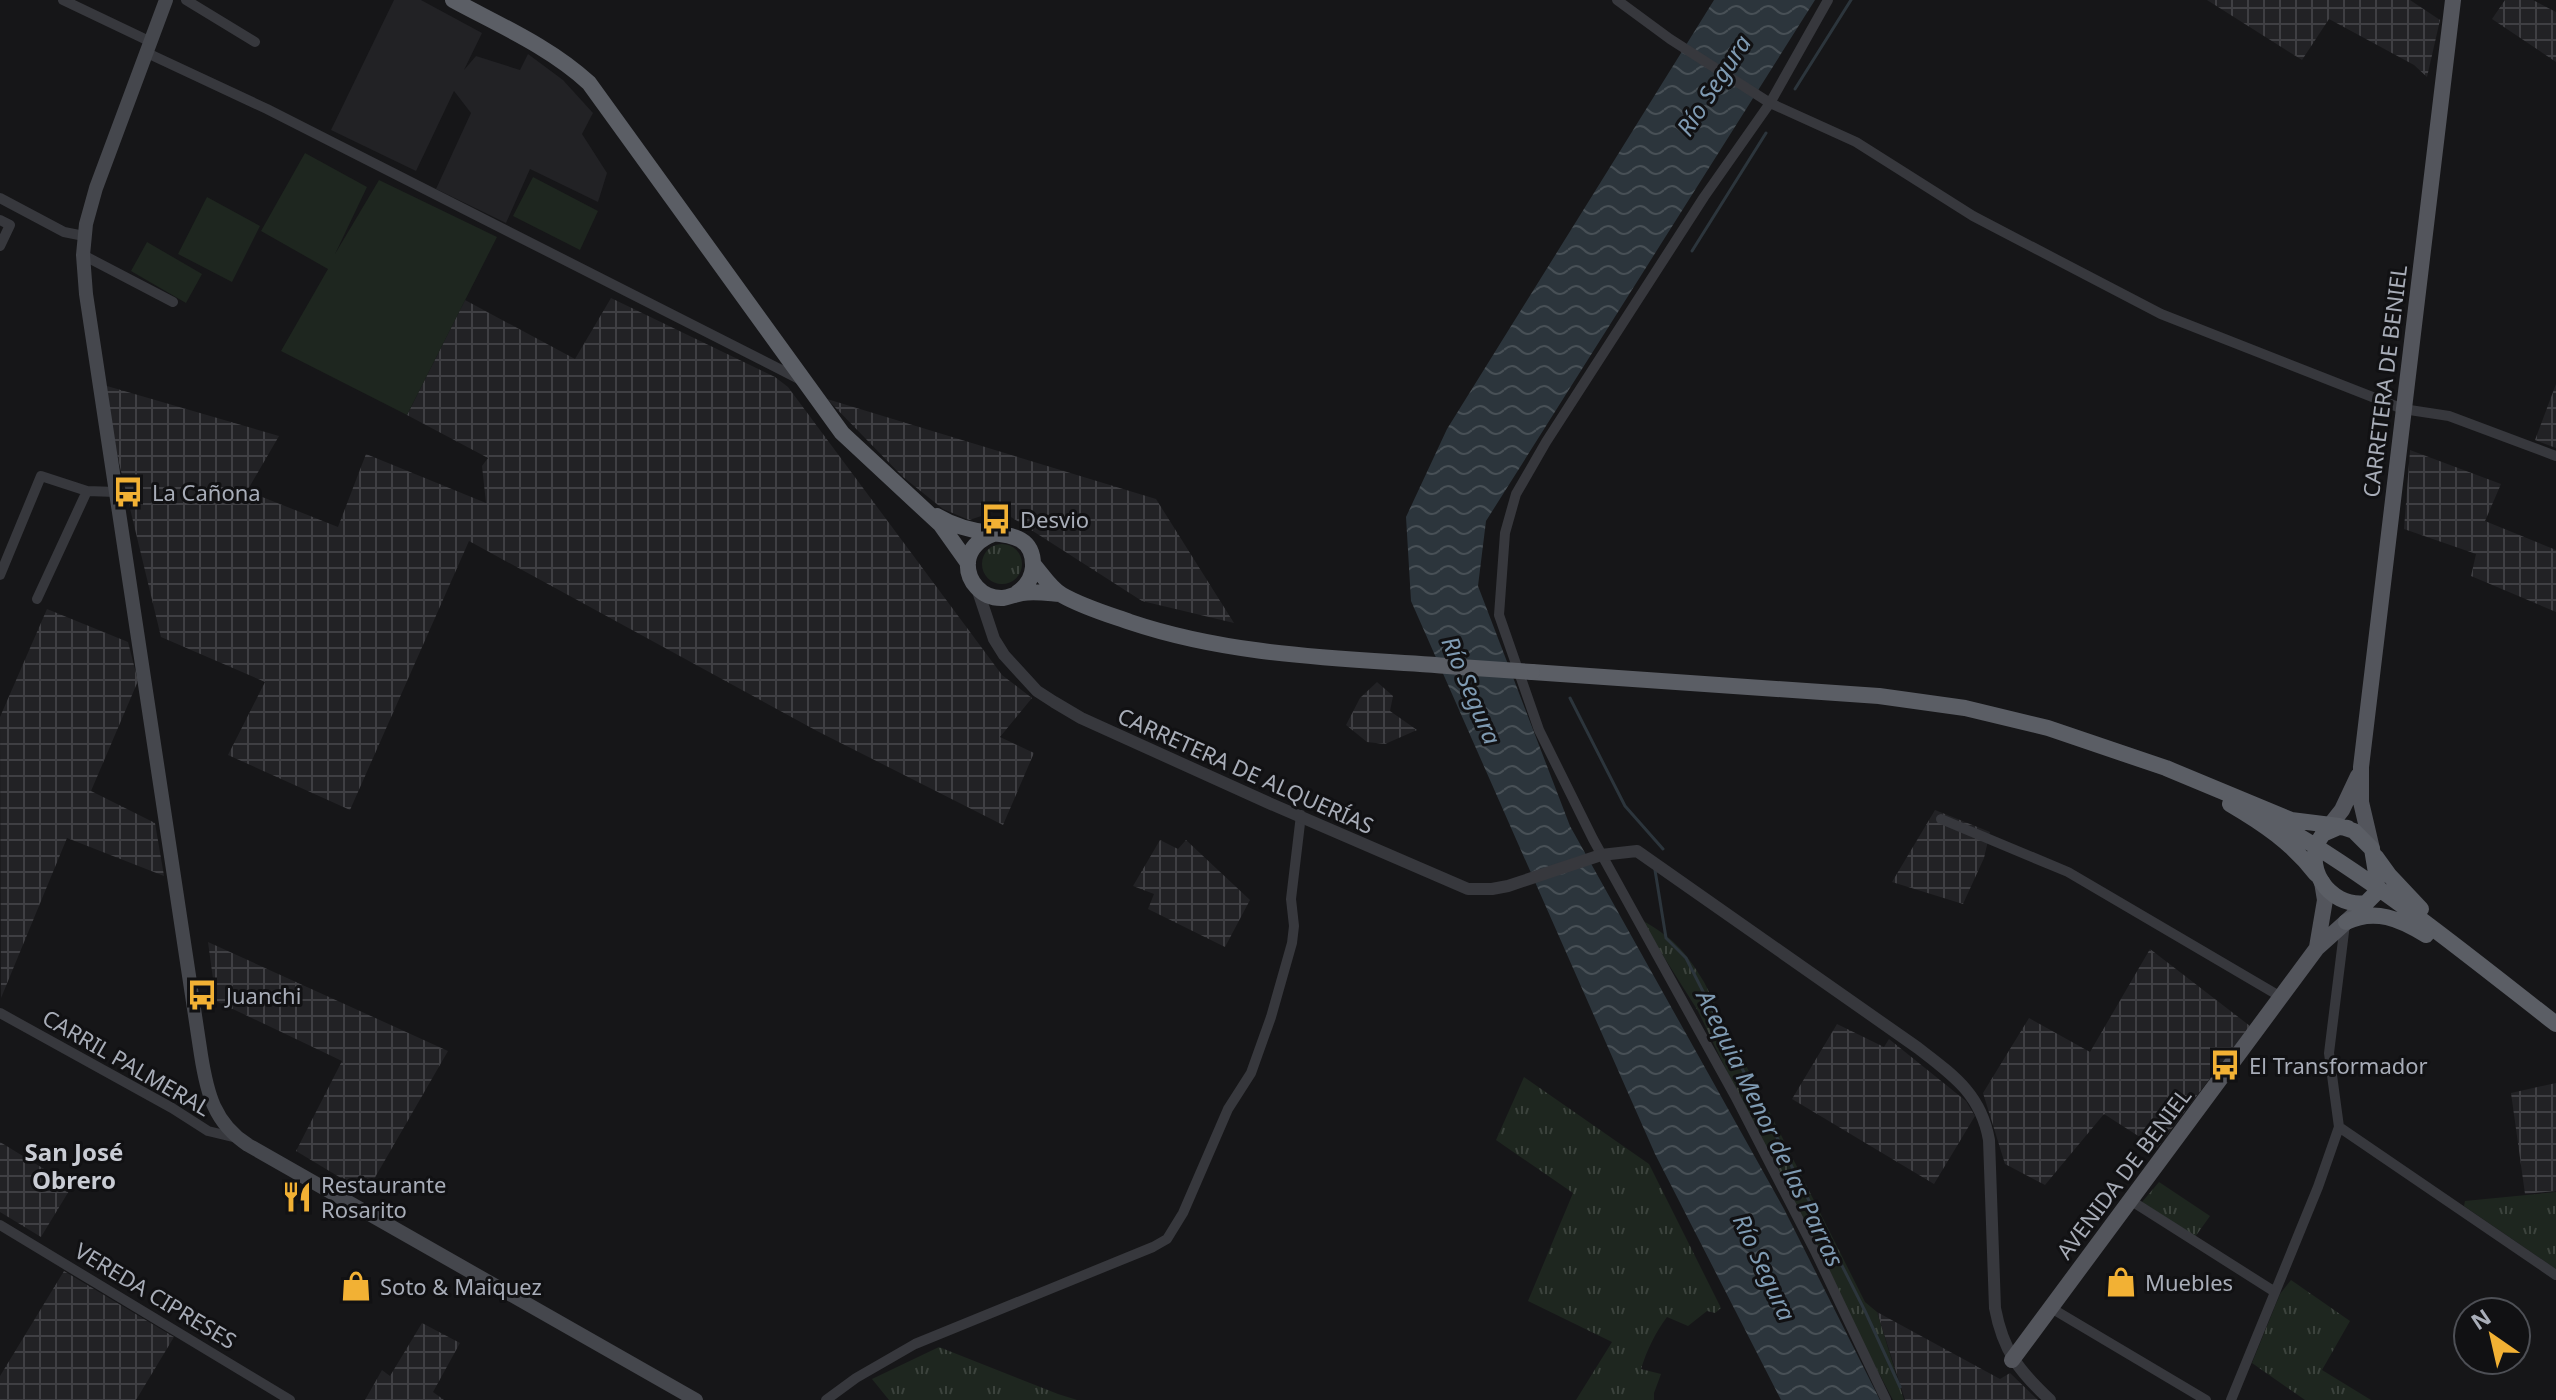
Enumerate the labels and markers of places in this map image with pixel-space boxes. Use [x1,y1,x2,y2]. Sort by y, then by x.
bus stop icon: La Cañona [111,475,145,509]
place label: La Cañona [152,477,261,507]
bus stop icon: Desvio [979,502,1013,536]
place label: Desvio [1020,504,1089,534]
bus stop icon: Juanchi [185,978,219,1012]
place label: Juanchi [224,980,301,1010]
bus stop icon: El Transformador [2208,1048,2242,1082]
place label: El Transformador [2249,1050,2428,1080]
place label: Restaurante Rosarito [321,1169,446,1224]
restaurant icon: Restaurante Rosarito [280,1180,314,1214]
shop icon: Muebles [2104,1265,2138,1299]
place label: Muebles [2145,1267,2233,1297]
shop icon: Soto & Maiquez [339,1269,373,1303]
place label: Soto & Maiquez [380,1271,542,1301]

